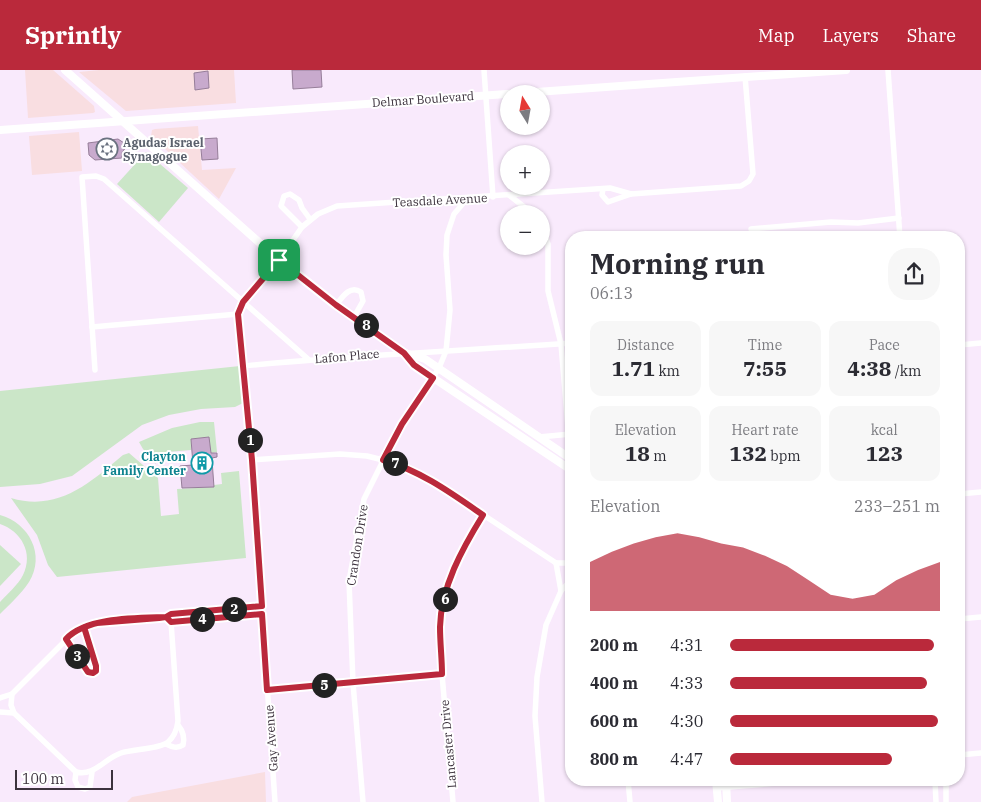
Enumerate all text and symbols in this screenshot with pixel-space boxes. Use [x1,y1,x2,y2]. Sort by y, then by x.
text: Sprintly [25,19,121,51]
text: Map [758,24,795,47]
text: Layers [823,24,879,47]
text: Share [907,24,956,47]
north arrow [500,85,550,135]
map controls [500,85,550,255]
street label: Delmar Boulevard [371,88,475,110]
place label: Agudas Israel Synagogue [123,135,204,164]
synagogue icon: Agudas Israel Synagogue [95,137,119,161]
button: + [500,145,550,195]
street label: Teasdale Avenue [392,190,488,210]
button: − [500,205,550,255]
pin [258,239,300,281]
text: Morning run [590,245,765,282]
icon: arrive [265,246,293,274]
button: share [888,248,940,300]
text: 06:13 [590,283,633,303]
pin: 8 [354,312,378,338]
text: 8 [362,316,371,334]
text: Distance [617,336,674,354]
text: Time [748,336,782,354]
text: Pace [869,336,900,354]
street label: Lafon Place [314,346,380,366]
text: 1.71 [611,354,655,382]
text: 7:55 [743,354,787,382]
text: 4:38 [847,354,891,382]
text: km [655,362,680,380]
text: /km [891,362,921,380]
text: Elevation [615,421,677,439]
text: Heart rate [731,421,798,439]
text: kcal [871,421,898,439]
pin: 1 [238,428,262,452]
text: 1 [246,431,255,449]
text: 18 [625,439,650,467]
text: 132 [729,439,767,467]
text: 123 [865,439,903,467]
text: m [650,447,667,465]
text: bpm [767,447,801,465]
place label: Clayton Family Center [103,449,186,478]
pin: 7 [382,450,408,476]
building icon: Clayton Family Center [190,451,214,475]
text: 7 [391,454,400,472]
text: Elevation [590,496,660,516]
text: 233–251 m [854,496,940,516]
street label: Crandon Drive [343,503,371,587]
pin: 6 [432,586,458,612]
text: 6 [441,590,450,608]
pin: 2 [222,596,246,622]
text: 2 [230,600,239,618]
pin: 4 [190,606,214,632]
text: 4 [198,610,207,628]
text: 200 m [590,635,638,655]
text: 4:31 [670,635,703,655]
pin: 3 [64,644,90,668]
text: 3 [73,647,82,665]
pin: 5 [312,672,336,698]
text: 400 m [590,673,638,693]
text: 4:33 [670,673,703,693]
text: 5 [320,676,329,694]
street label: Lancaster Drive [437,699,459,789]
street label: Gay Avenue [261,704,281,772]
text: 600 m [590,711,638,731]
text: 4:30 [670,711,703,731]
text: 800 m [590,749,638,769]
text: 4:47 [670,749,703,769]
scale bar [15,767,112,790]
text: 100 m [22,770,64,788]

